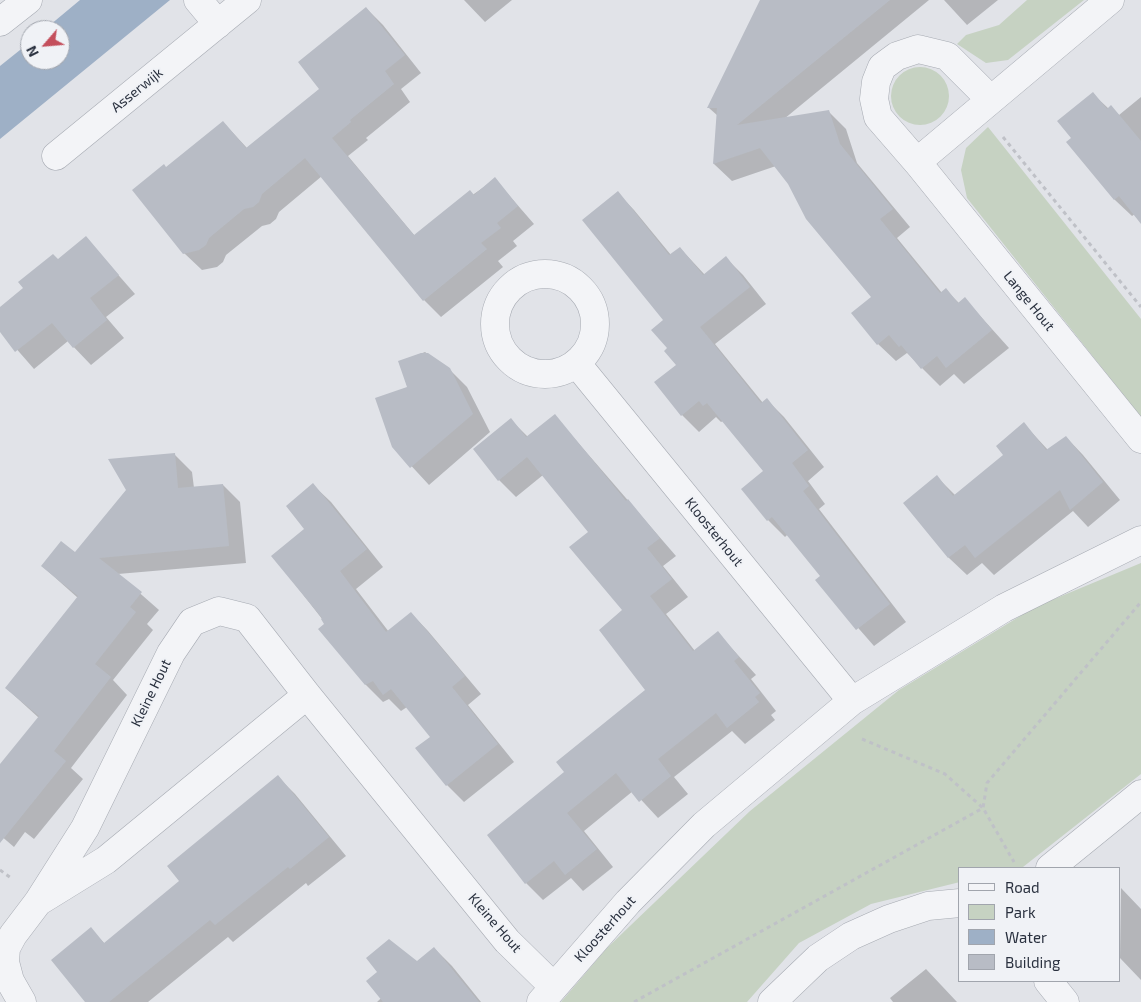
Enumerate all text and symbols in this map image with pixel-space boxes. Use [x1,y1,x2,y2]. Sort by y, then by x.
north arrow [20,20,70,70]
text: N [22,43,42,60]
street label: Asserwijk [108,64,166,116]
street label: Lange Hout [1000,268,1058,334]
street label: Kloosterhout [681,494,747,570]
street label: Kleine Hout [127,657,175,729]
legend [958,867,1121,982]
text: Road [1005,878,1040,896]
street label: Kleine Hout [465,890,525,956]
street label: Kloosterhout [571,892,639,966]
text: Park [1005,903,1036,921]
text: Water [1005,928,1047,946]
text: Building [1005,953,1060,971]

